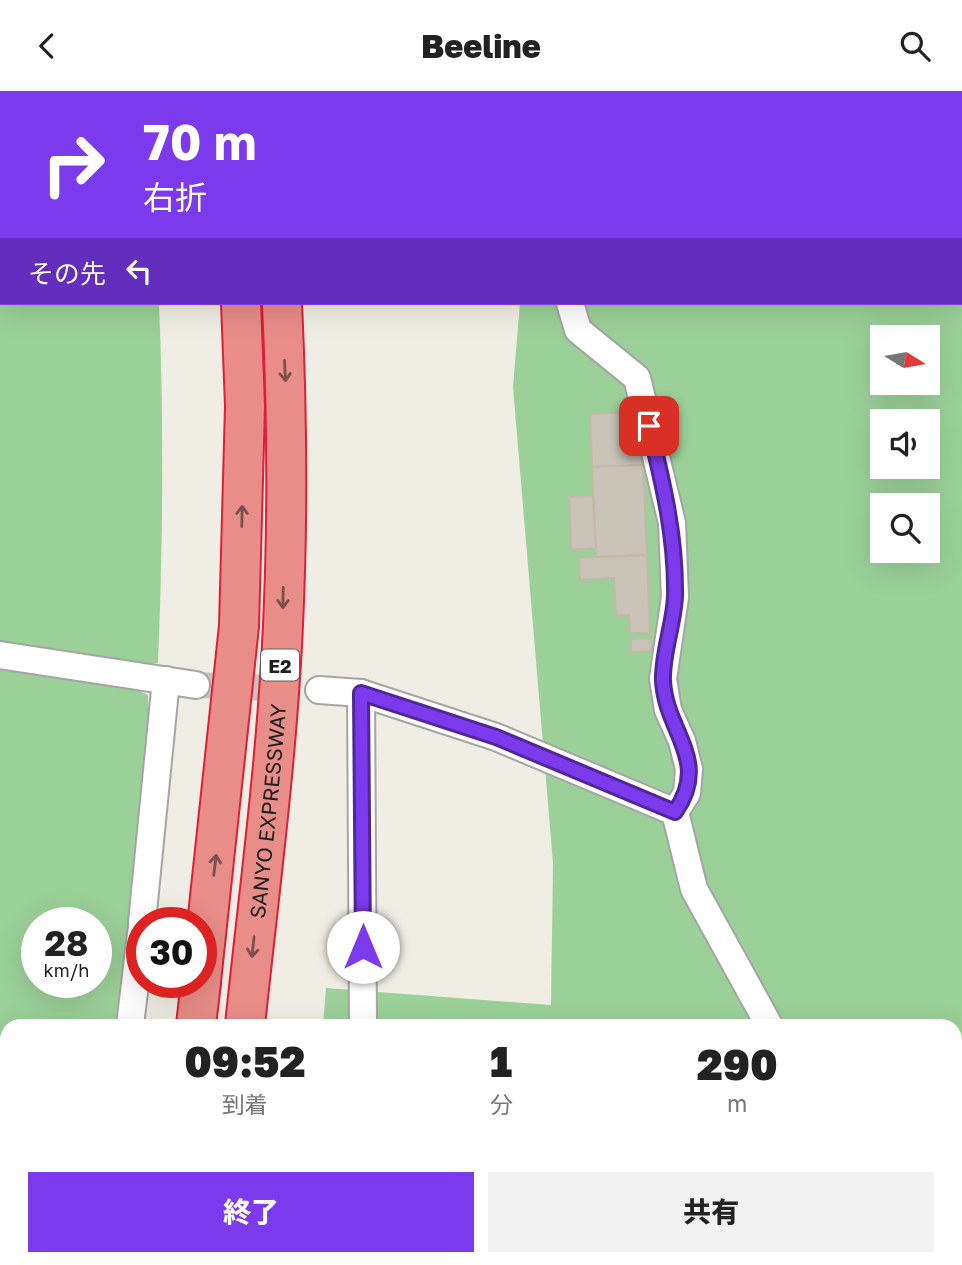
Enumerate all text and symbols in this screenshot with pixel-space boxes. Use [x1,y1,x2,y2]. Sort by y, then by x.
icon: back [28,27,66,65]
text: Beeline [421,27,541,65]
icon: search [896,27,934,65]
text: 70 m [143,112,257,171]
icon: right [28,119,119,210]
text: 右折 [143,178,207,216]
icon: left [120,252,158,290]
text: その先 [28,258,106,289]
north arrow [870,325,940,395]
map controls [870,325,940,563]
one-way arrow [279,359,292,382]
pin [619,396,679,456]
icon: arrive [630,407,668,445]
button: sound [870,409,940,479]
button: search [870,493,940,563]
one-way arrow [235,505,249,528]
one-way arrow [277,587,290,610]
road number: E2 [261,649,299,681]
street label: SANYO EXPRESSWAY [244,702,291,920]
one-way arrow [209,854,222,877]
speed limit sign: 30 [126,907,217,998]
position arrow [326,910,400,984]
text: 28 [45,922,88,964]
one-way arrow [247,935,260,958]
text: km/h [44,959,89,981]
text: 09:52 [184,1036,306,1086]
text: 1 [490,1036,512,1086]
text: 290 [697,1039,778,1089]
text: m [727,1089,747,1117]
text: 到着 [222,1090,268,1118]
text: 分 [490,1090,513,1118]
button: 終了 [28,1172,474,1252]
button: 共有 [488,1172,934,1252]

